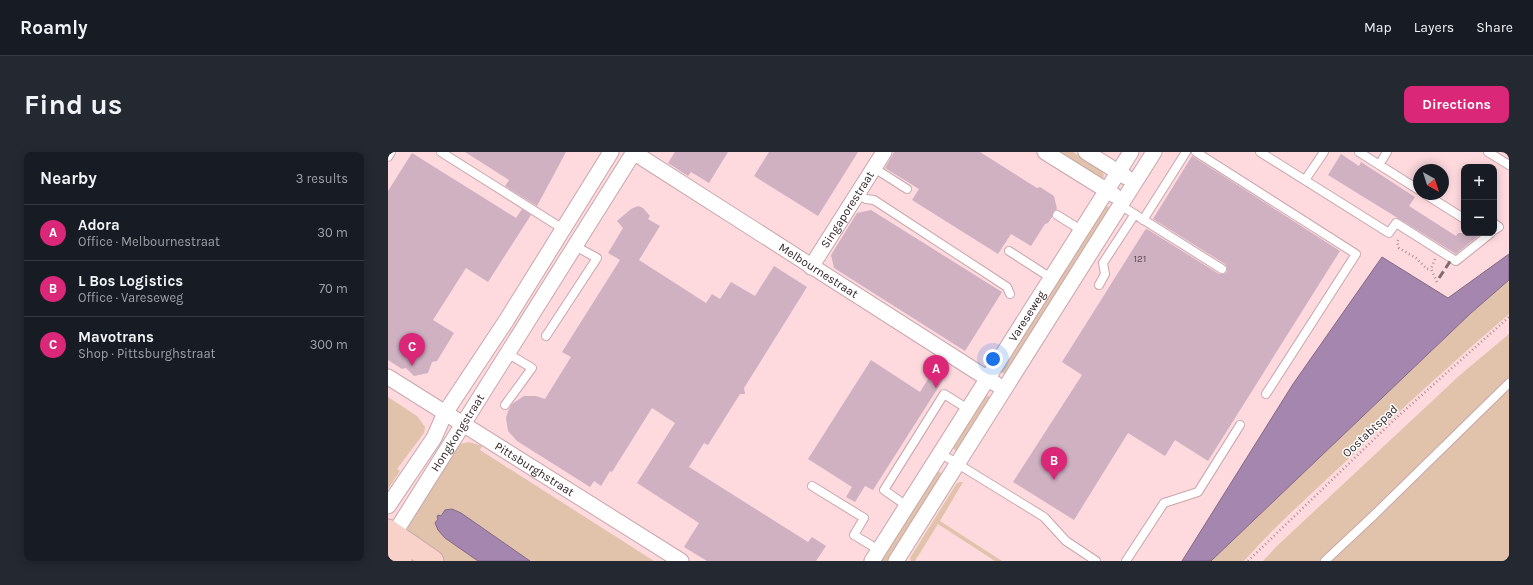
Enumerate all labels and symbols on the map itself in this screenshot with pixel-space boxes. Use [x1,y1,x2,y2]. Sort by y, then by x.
north arrow [1413,164,1449,200]
street label: Singaporestraat [818,168,877,251]
street label: Melbournestraat [776,240,861,301]
house number: 121 [1134,253,1146,265]
street label: Vareseweg [1006,288,1049,344]
pin: C [399,333,425,366]
your location [983,349,1003,369]
pin: A [923,355,949,388]
street label: Hongkongstraat [428,391,487,474]
street label: Oostabtspad [1339,402,1401,460]
street label: Pittsburghstraat [492,439,577,499]
pin: B [1041,447,1067,480]

